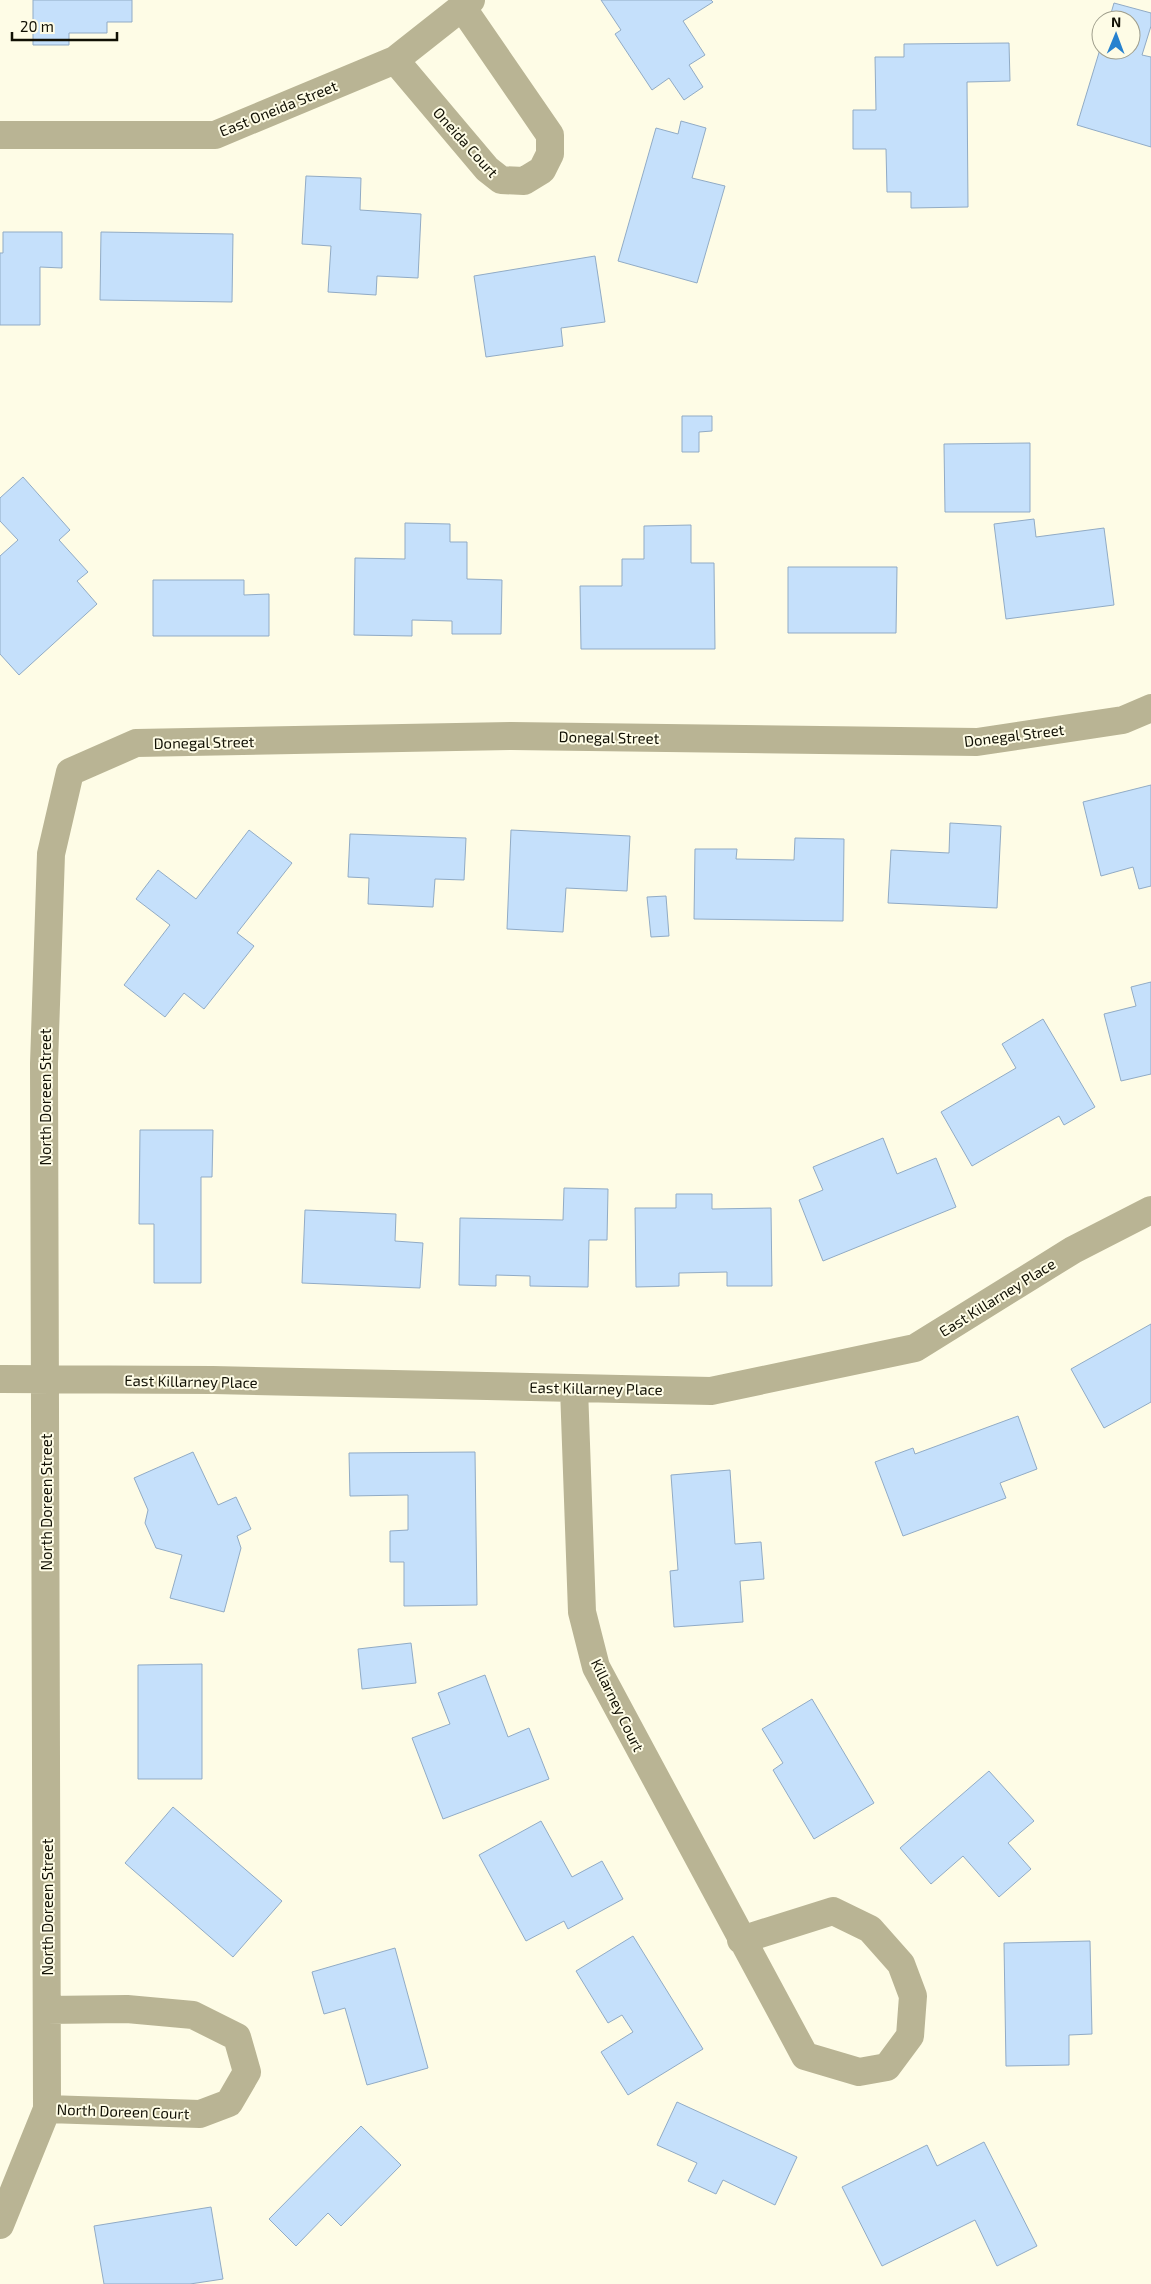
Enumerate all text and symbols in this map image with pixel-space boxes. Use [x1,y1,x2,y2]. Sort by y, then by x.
scale bar [12,10,118,42]
north arrow [1091,10,1141,60]
text: N [1111,13,1121,30]
text: 20 m [20,17,54,35]
street label: East Oneida Street [216,76,340,140]
street label: Oneida Court [430,103,502,181]
street label: Donegal Street [963,720,1065,750]
street label: Donegal Street [558,727,660,747]
street label: Donegal Street [153,732,255,752]
street label: North Doreen Street [36,1028,54,1166]
street label: East Killarney Place [936,1254,1058,1340]
street label: East Killarney Place [124,1371,258,1391]
street label: East Killarney Place [529,1378,663,1398]
street label: North Doreen Street [37,1433,55,1571]
street label: Killarney Court [588,1656,648,1754]
street label: North Doreen Street [38,1838,56,1976]
street label: North Doreen Court [56,2100,190,2122]

